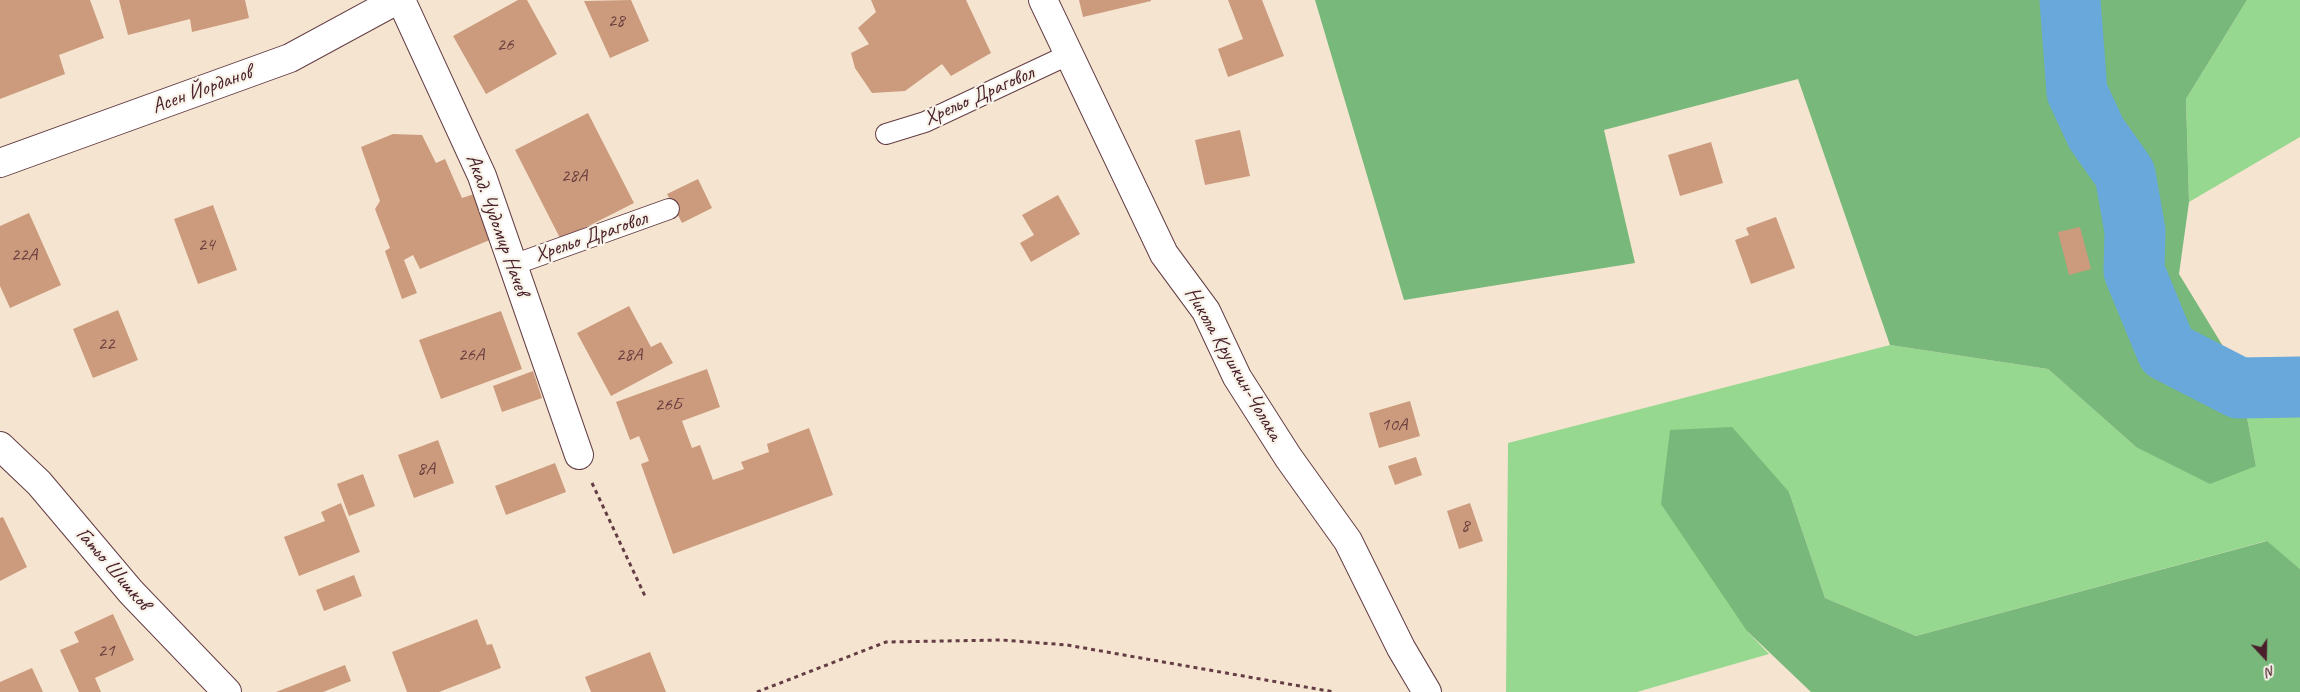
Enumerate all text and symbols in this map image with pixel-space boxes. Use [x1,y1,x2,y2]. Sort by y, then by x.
house number: 28 [607,10,625,32]
house number: 26 [496,34,514,56]
street label: Асен Йорданов [149,60,255,120]
street label: Хрельо Драговол [920,61,1038,131]
street label: Акад. Чудомир Начев [460,151,534,299]
house number: 28А [561,165,587,187]
street label: Хрельо Драговол [531,206,651,268]
house number: 24 [197,234,215,256]
house number: 22А [11,244,37,266]
street label: Никола Крушкин-Чолака [1179,283,1287,445]
house number: 22 [97,333,115,355]
house number: 26А [458,344,484,366]
house number: 28А [616,344,642,366]
house number: 26Б [655,394,681,416]
house number: 10А [1381,414,1407,436]
house number: 8А [417,458,435,480]
house number: 8 [1461,515,1469,537]
street label: Гатьо Шишков [70,522,156,616]
north arrow [2240,632,2290,682]
house number: 21 [97,640,115,662]
text: N [2263,662,2278,681]

